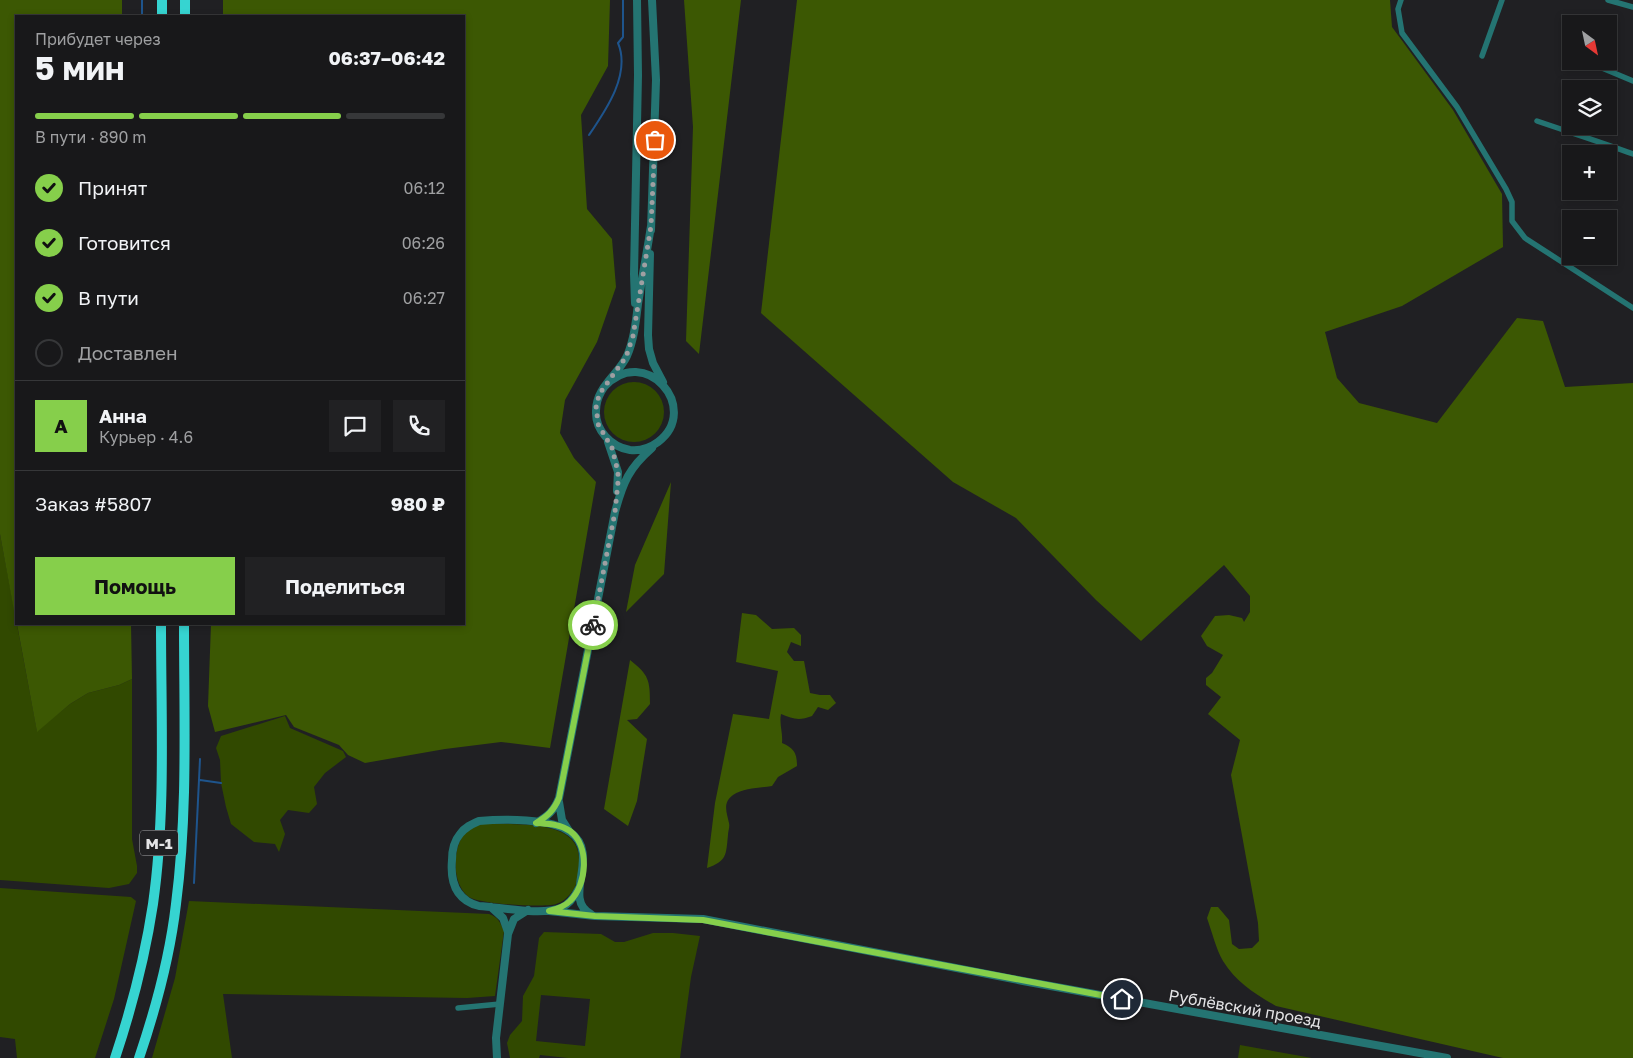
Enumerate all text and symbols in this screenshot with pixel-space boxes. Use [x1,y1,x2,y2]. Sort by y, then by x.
north arrow [1562,15,1618,70]
map controls [1562,15,1617,265]
text: Прибудет через [35,29,161,49]
text: 06:37–06:42 [329,46,445,69]
text: 5 мин [35,49,125,87]
button: layers [1562,80,1617,135]
pin [634,119,676,161]
icon: bag [641,126,669,154]
text: В пути · 890 m [35,127,147,147]
button: + [1562,145,1617,200]
icon: check [35,174,63,202]
text: Принят [78,176,147,199]
text: 06:12 [404,178,445,198]
button: − [1562,210,1617,265]
icon: check [35,229,63,257]
text: Готовится [78,231,171,254]
text: 06:26 [402,233,445,253]
icon: check [35,284,63,312]
text: В пути [78,286,139,309]
text: 06:27 [403,288,445,308]
text: Доставлен [78,341,178,364]
button: chat [329,400,381,452]
button: phone [393,400,445,452]
text: Анна [99,404,147,427]
text: А [54,414,68,437]
text: Курьер · 4.6 [99,427,193,447]
text: Заказ #5807 [35,492,151,515]
text: 980 ₽ [391,492,445,515]
button: Помощь [35,557,235,615]
button: Поделиться [245,557,445,615]
courier [568,600,618,650]
icon: bike [579,611,607,639]
road number: М-1 [140,830,178,856]
pin [1101,978,1143,1020]
icon: home [1108,985,1136,1013]
street label: Рублёвский проезд [1167,985,1323,1031]

